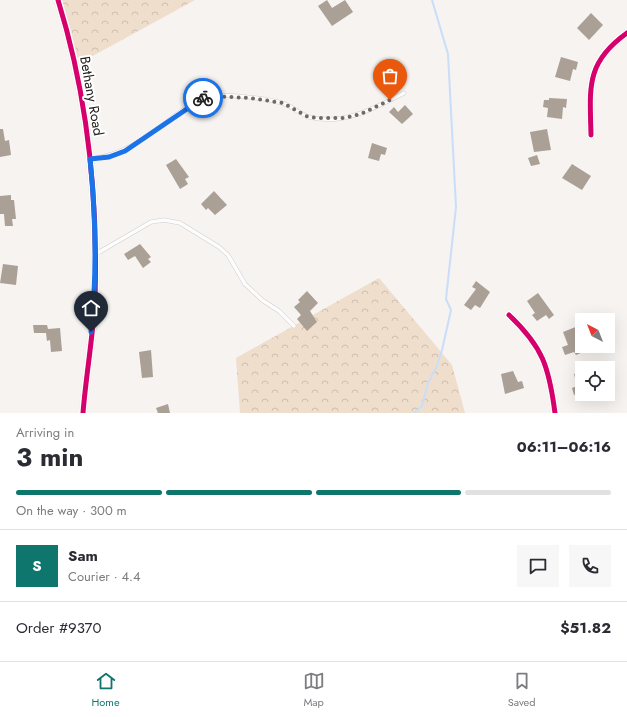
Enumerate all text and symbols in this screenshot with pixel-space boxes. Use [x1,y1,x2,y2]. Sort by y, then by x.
street label: Bethany Road [75,55,109,137]
pin [373,59,407,100]
icon: bag [379,65,401,87]
courier [183,78,223,118]
icon: bike [192,87,214,109]
pin [74,291,108,332]
icon: home [80,297,102,319]
north arrow [575,313,615,353]
map controls [575,313,615,401]
button: locate [575,361,615,401]
text: Arriving in [16,423,74,442]
text: 06:11–06:16 [517,436,611,458]
text: 3 min [16,438,83,476]
text: On the way · 300 m [16,501,127,520]
text: Sam [68,545,98,567]
button: chat [517,545,559,587]
button: phone [569,545,611,587]
text: S [32,555,42,577]
text: Courier · 4.4 [68,567,141,586]
text: Order #9370 [16,617,101,639]
text: $51.82 [560,617,611,639]
tab: Home [92,670,120,710]
tab: Map [303,670,325,710]
tab: Saved [508,670,536,710]

